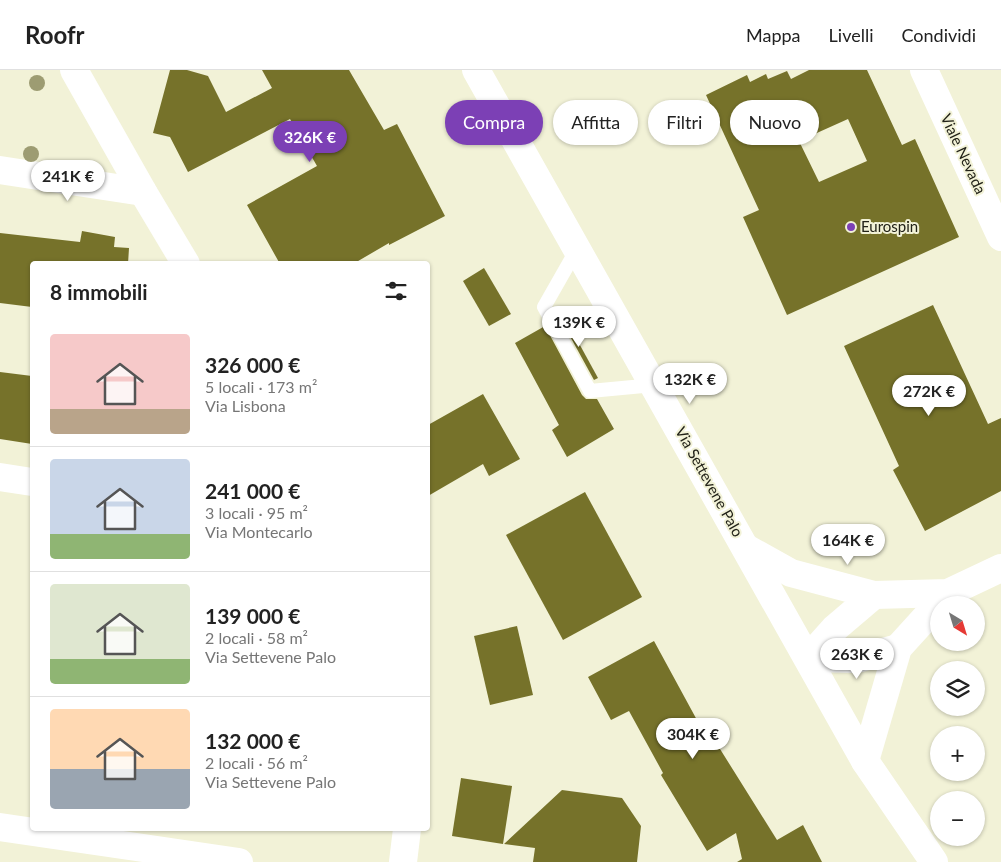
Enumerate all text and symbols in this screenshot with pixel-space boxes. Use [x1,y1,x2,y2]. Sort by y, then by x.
text: Roofr [25,20,84,49]
text: Mappa [746,24,801,46]
text: Livelli [829,24,873,46]
text: Condividi [901,24,976,46]
chip: Compra [445,100,543,145]
chip: Affitta [553,100,638,145]
chip: Filtri [648,100,720,145]
chip: Nuovo [730,100,819,145]
street label: Viale Nevada [937,111,990,197]
pin: 326K € [269,121,351,163]
text: 326K € [284,127,336,146]
pin: 241K € [27,160,109,202]
text: 241K € [42,166,94,185]
place label: Eurospin [861,217,918,235]
marker: Eurospin [845,221,857,233]
icon: filters [382,277,410,305]
text: 8 immobili [50,279,148,304]
pin: 139K € [538,306,620,348]
text: 139K € [553,312,605,331]
text: 326 000 € [205,352,300,377]
icon: home [90,354,150,414]
pin: 132K € [649,362,731,405]
text: 132K € [664,369,716,388]
pin: 272K € [888,374,970,417]
text: 5 locali · 173 m² [205,377,317,396]
text: 272K € [903,381,955,400]
text: Via Lisbona [205,396,286,415]
street label: Via Settevene Palo [672,423,748,540]
text: 241 000 € [205,478,300,503]
icon: home [90,479,150,539]
text: 3 locali · 95 m² [205,503,308,522]
text: Via Montecarlo [205,522,313,541]
pin: 164K € [807,524,889,566]
text: 164K € [822,530,874,549]
north arrow [930,596,985,651]
map controls [930,596,985,846]
text: 139 000 € [205,603,300,628]
icon: home [90,604,150,664]
text: 2 locali · 58 m² [205,628,308,647]
pin: 263K € [816,638,898,680]
text: 263K € [831,644,883,663]
text: Via Settevene Palo [205,647,336,666]
button: layers [930,661,985,716]
pin: 304K € [652,718,734,760]
text: 304K € [667,724,719,743]
button: + [930,726,985,781]
text: 132 000 € [205,728,300,753]
icon: home [90,729,150,789]
text: 2 locali · 56 m² [205,753,308,772]
text: Via Settevene Palo [205,772,336,791]
button: − [930,791,985,846]

